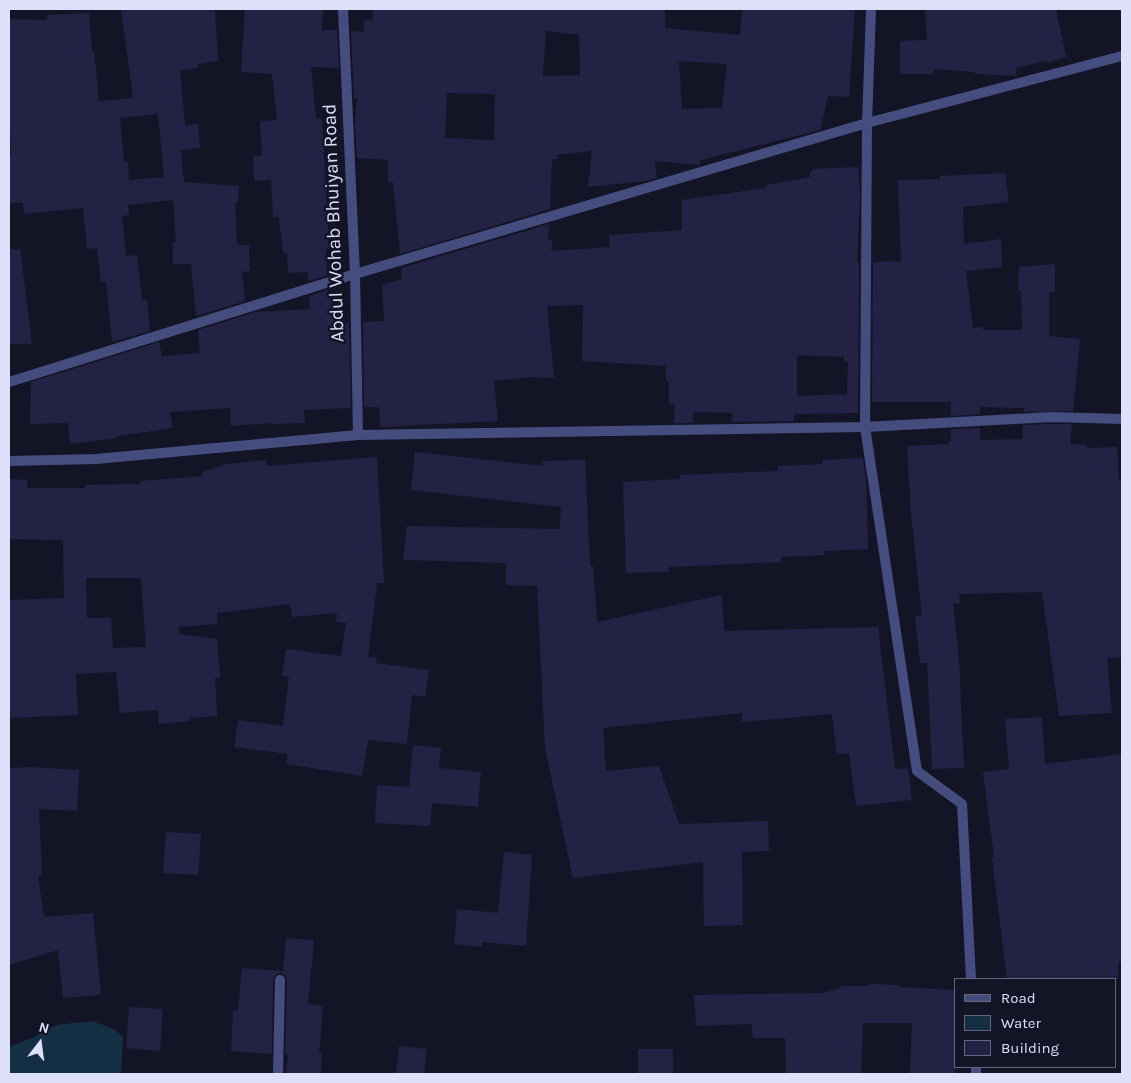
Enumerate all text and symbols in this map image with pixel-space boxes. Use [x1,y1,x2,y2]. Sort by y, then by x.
street label: Abdul Wohab Bhuiyan Road [318,103,350,343]
legend [954,978,1116,1068]
text: Road [1001,989,1036,1007]
text: Water [1001,1014,1041,1032]
north arrow [15,1018,65,1068]
text: N [37,1019,51,1038]
text: Building [1001,1039,1059,1057]

